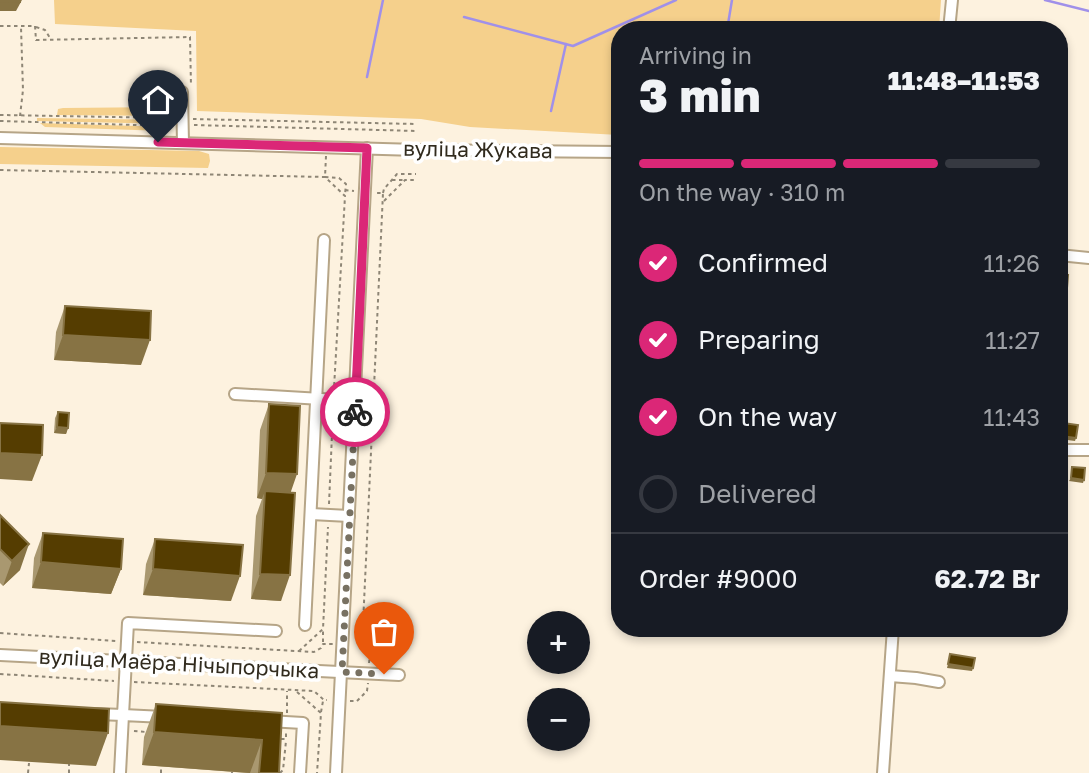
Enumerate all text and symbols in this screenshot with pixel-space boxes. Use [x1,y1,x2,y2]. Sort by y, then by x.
text: Arriving in [639,41,752,69]
text: 11:48–11:53 [888,65,1040,96]
text: 3 min [639,67,761,122]
pin [128,70,188,142]
icon: home [139,81,177,119]
street label: вуліца Жукава [403,135,553,163]
text: On the way · 310 m [639,178,845,206]
icon: check [639,244,677,282]
text: Confirmed [698,247,828,278]
text: 11:26 [984,249,1040,277]
icon: check [639,321,677,359]
text: Preparing [698,324,820,355]
text: 11:27 [985,326,1040,354]
courier [320,377,390,447]
icon: bike [336,393,374,431]
icon: check [639,398,677,436]
text: On the way [698,401,837,432]
text: 11:43 [983,403,1040,431]
text: Delivered [698,478,817,509]
text: Order #9000 [639,563,798,594]
text: 62.72 Br [934,563,1040,594]
pin [354,602,414,674]
map controls [527,611,590,751]
button: + [527,611,590,674]
icon: bag [365,613,403,651]
street label: вуліца Маёра Нічыпорчыка [38,643,320,683]
button: − [527,688,590,751]

